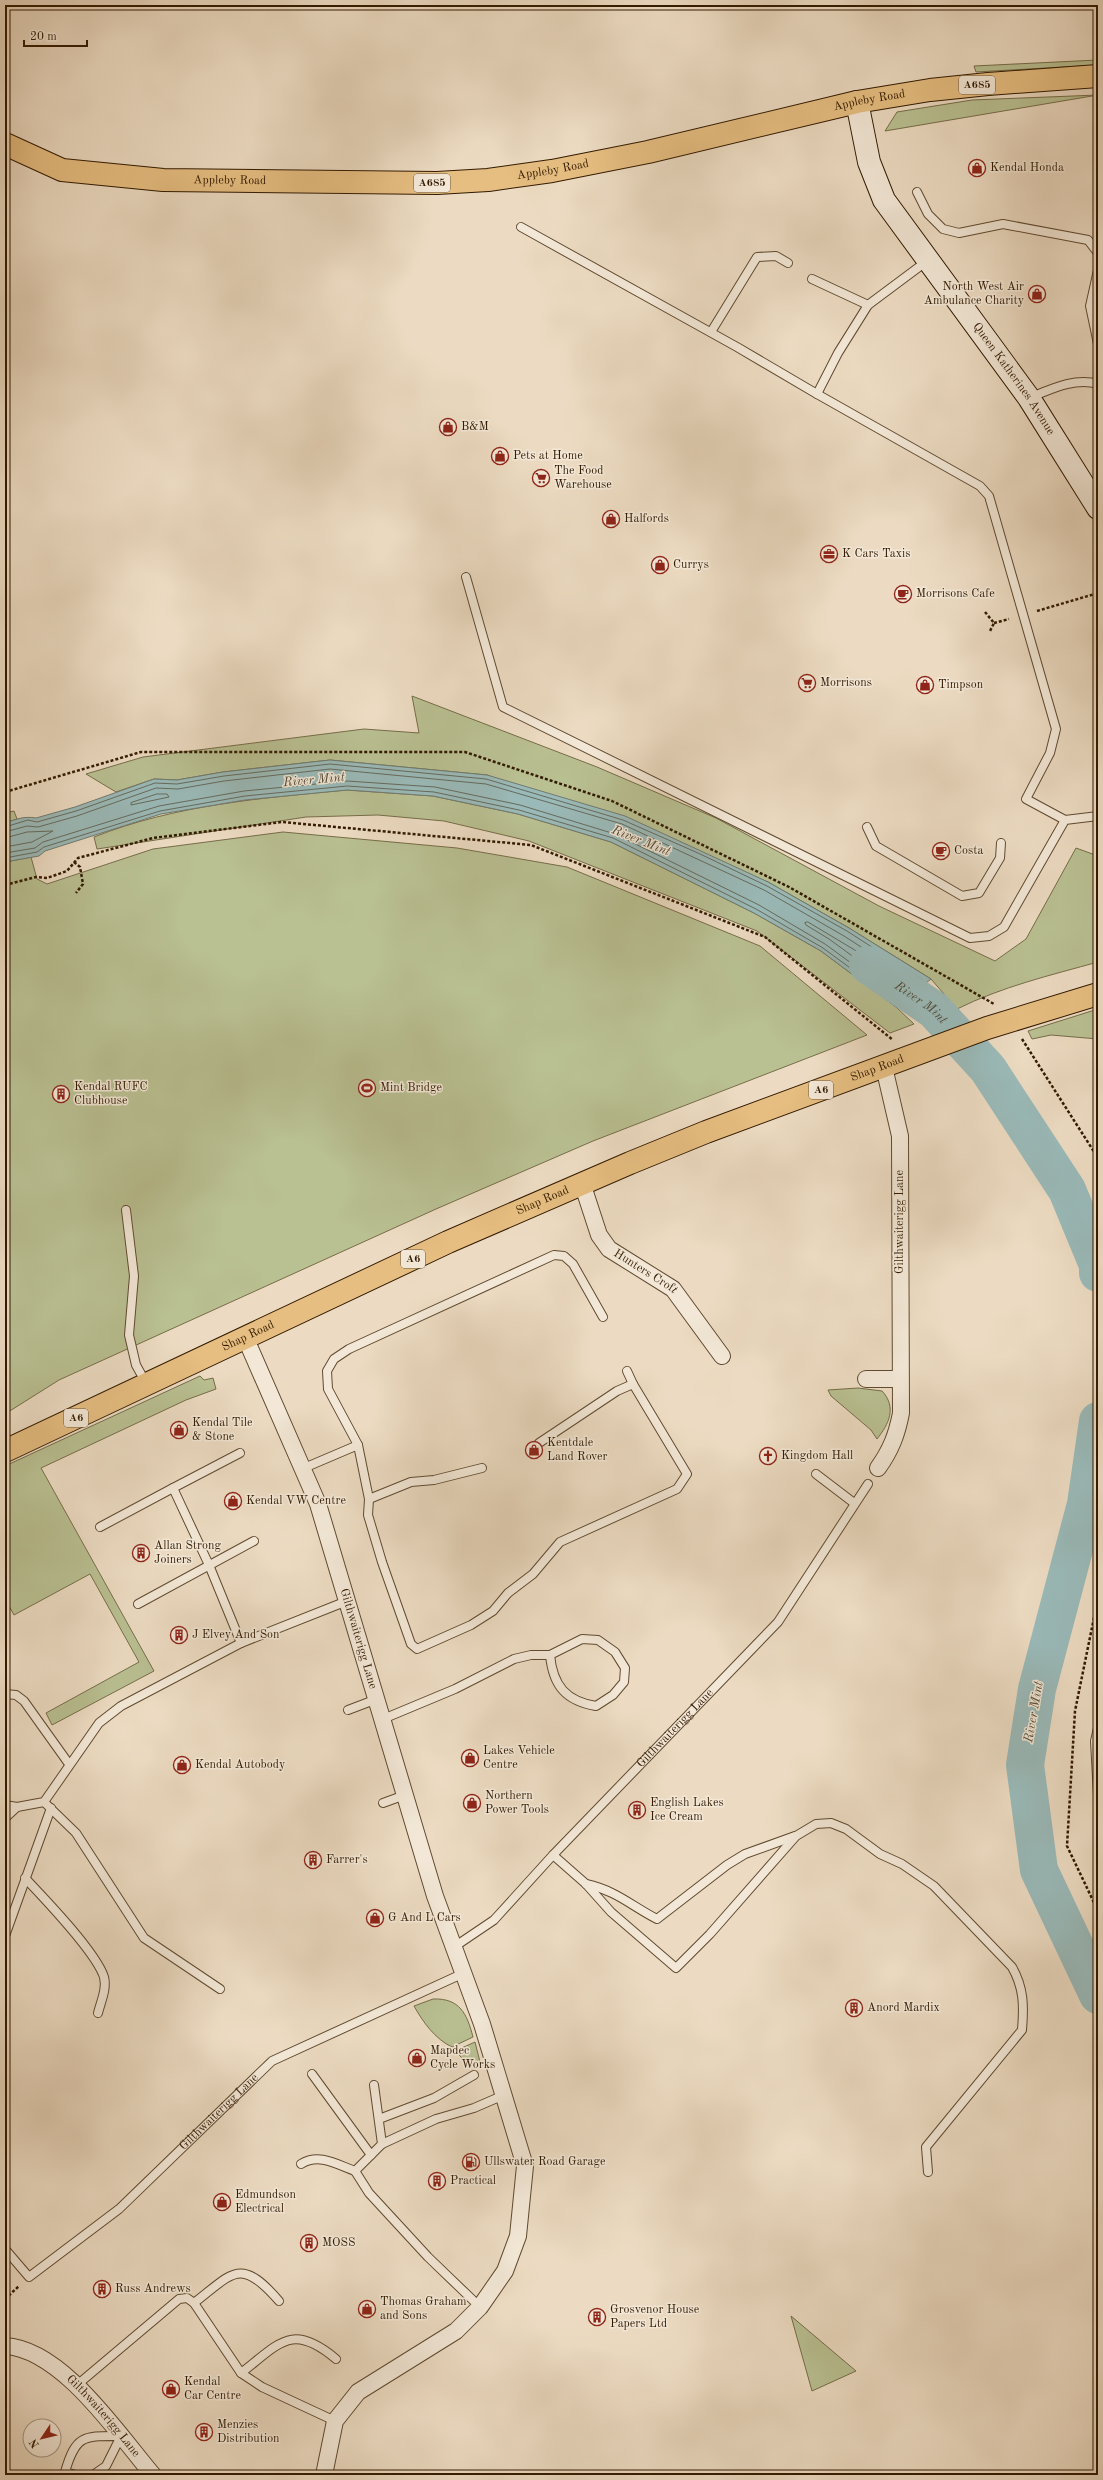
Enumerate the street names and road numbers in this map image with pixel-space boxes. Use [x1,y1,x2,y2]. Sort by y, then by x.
road number: A685 [959,76,995,94]
street label: Appleby Road [832,88,906,113]
street label: Appleby Road [516,158,590,182]
street label: Appleby Road [193,174,266,187]
road number: A685 [414,174,450,192]
street label: Queen Katherines Avenue [970,321,1057,438]
street label: Shap Road [849,1053,906,1084]
road number: A6 [809,1081,833,1099]
street label: Gilthwaiterigg Lane [894,1169,906,1274]
street label: Shap Road [514,1184,571,1218]
street label: Hunters Croft [612,1247,680,1296]
road number: A6 [401,1250,425,1268]
street label: Shap Road [220,1319,276,1354]
road number: A6 [64,1409,88,1427]
street label: Gilthwaiterigg Lane [338,1587,379,1691]
street label: Gilthwaiterigg Lane [635,1686,716,1770]
street label: Gilthwaiterigg Lane [178,2071,261,2153]
street label: Gilthwaiterigg Lane [64,2373,142,2460]

